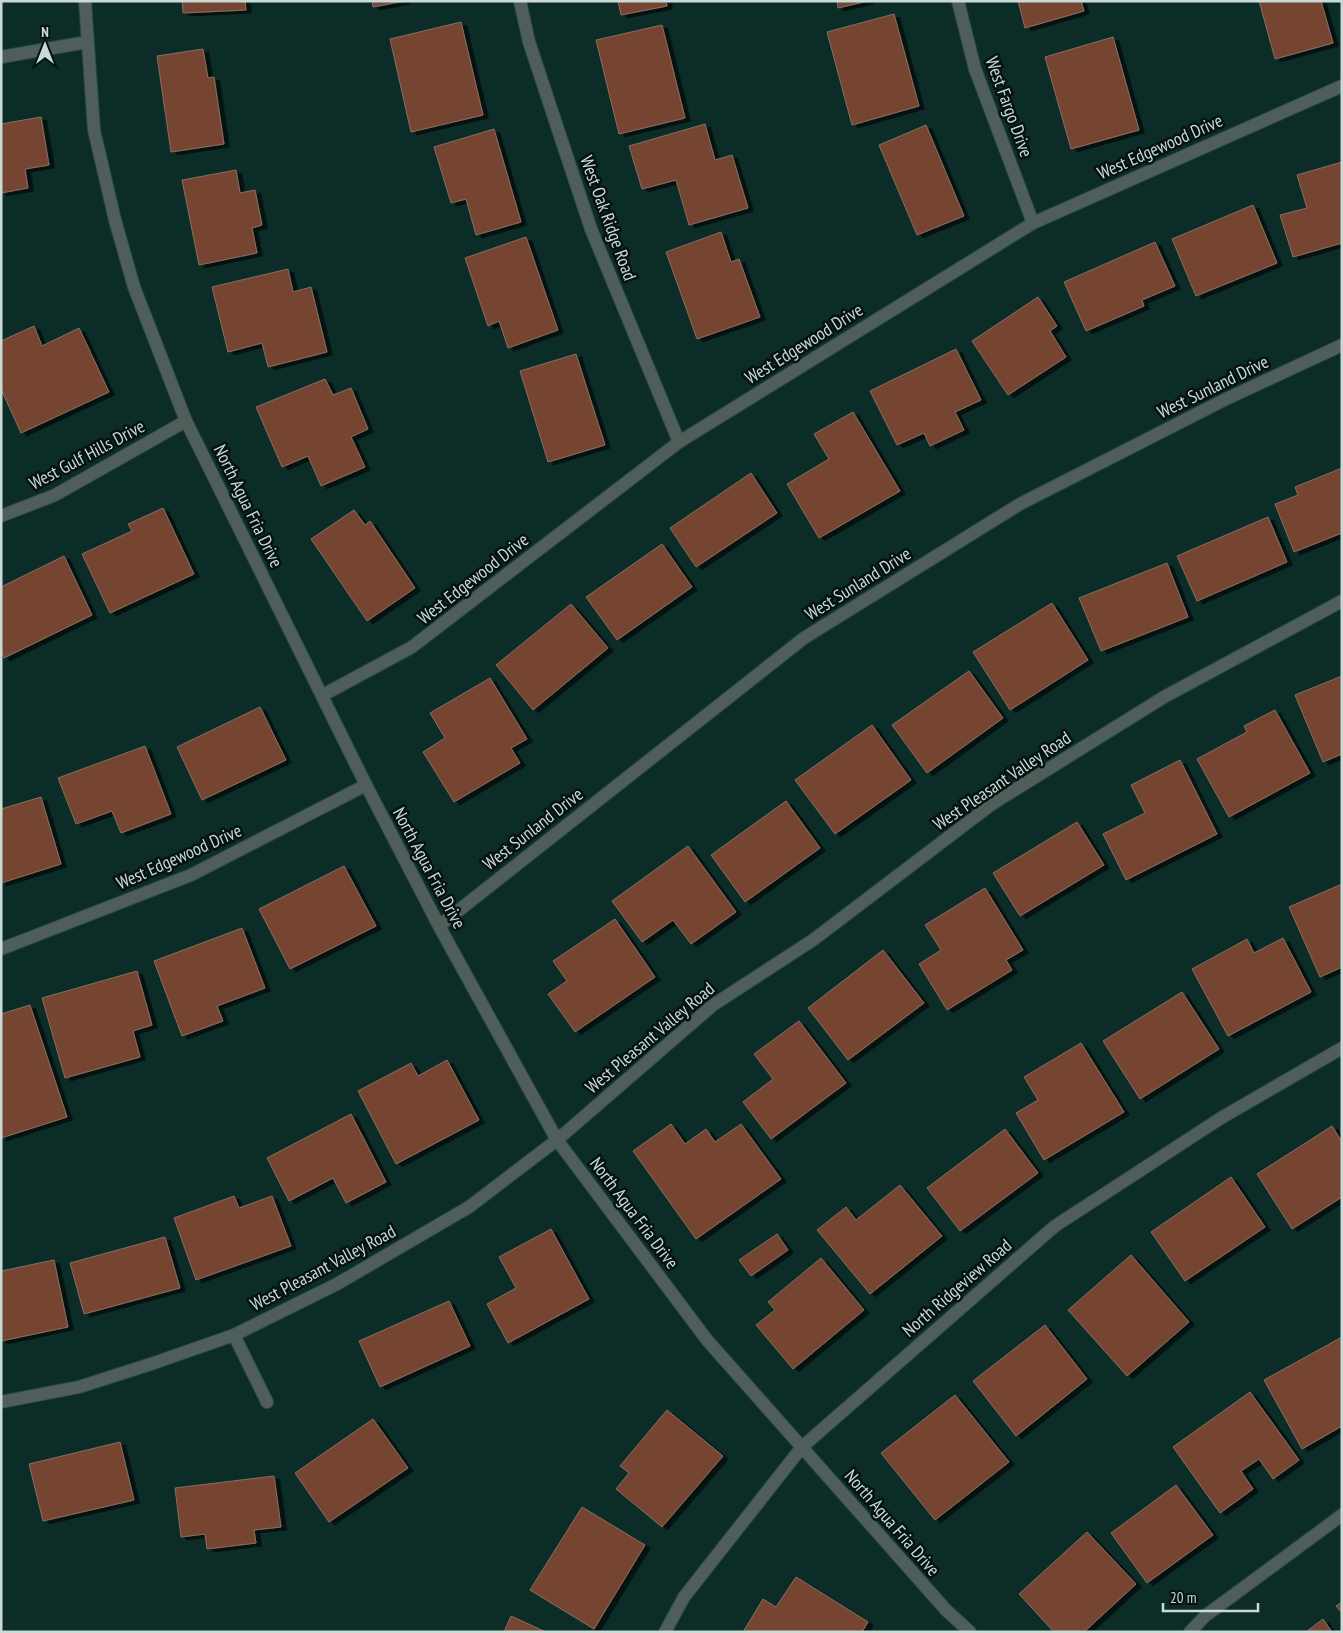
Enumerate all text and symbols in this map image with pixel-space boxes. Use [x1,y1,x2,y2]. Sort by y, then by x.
north arrow [20,20,70,70]
text: N [41,23,49,41]
street label: West Fargo Drive [981,53,1038,160]
street label: West Edgewood Drive [1094,109,1226,184]
street label: West Oak Ridge Road [575,152,642,283]
street label: West Edgewood Drive [741,298,867,389]
street label: West Sunland Drive [1153,350,1272,423]
street label: West Gulf Hills Drive [25,414,148,495]
street label: North Agua Fria Drive [209,441,288,571]
street label: West Edgewood Drive [413,528,533,629]
street label: West Sunland Drive [800,542,915,625]
street label: West Pleasant Valley Road [928,726,1075,835]
street label: West Sunland Drive [478,782,587,875]
street label: North Agua Fria Drive [388,803,471,932]
street label: West Edgewood Drive [113,819,245,894]
street label: West Pleasant Valley Road [581,977,719,1098]
street label: North Agua Fria Drive [585,1152,684,1273]
street label: West Pleasant Valley Road [246,1220,399,1316]
street label: North Ridgeview Road [897,1234,1016,1341]
street label: North Agua Fria Drive [840,1465,945,1581]
scale bar [1163,1580,1258,1612]
text: 20 m [1170,1588,1196,1607]

